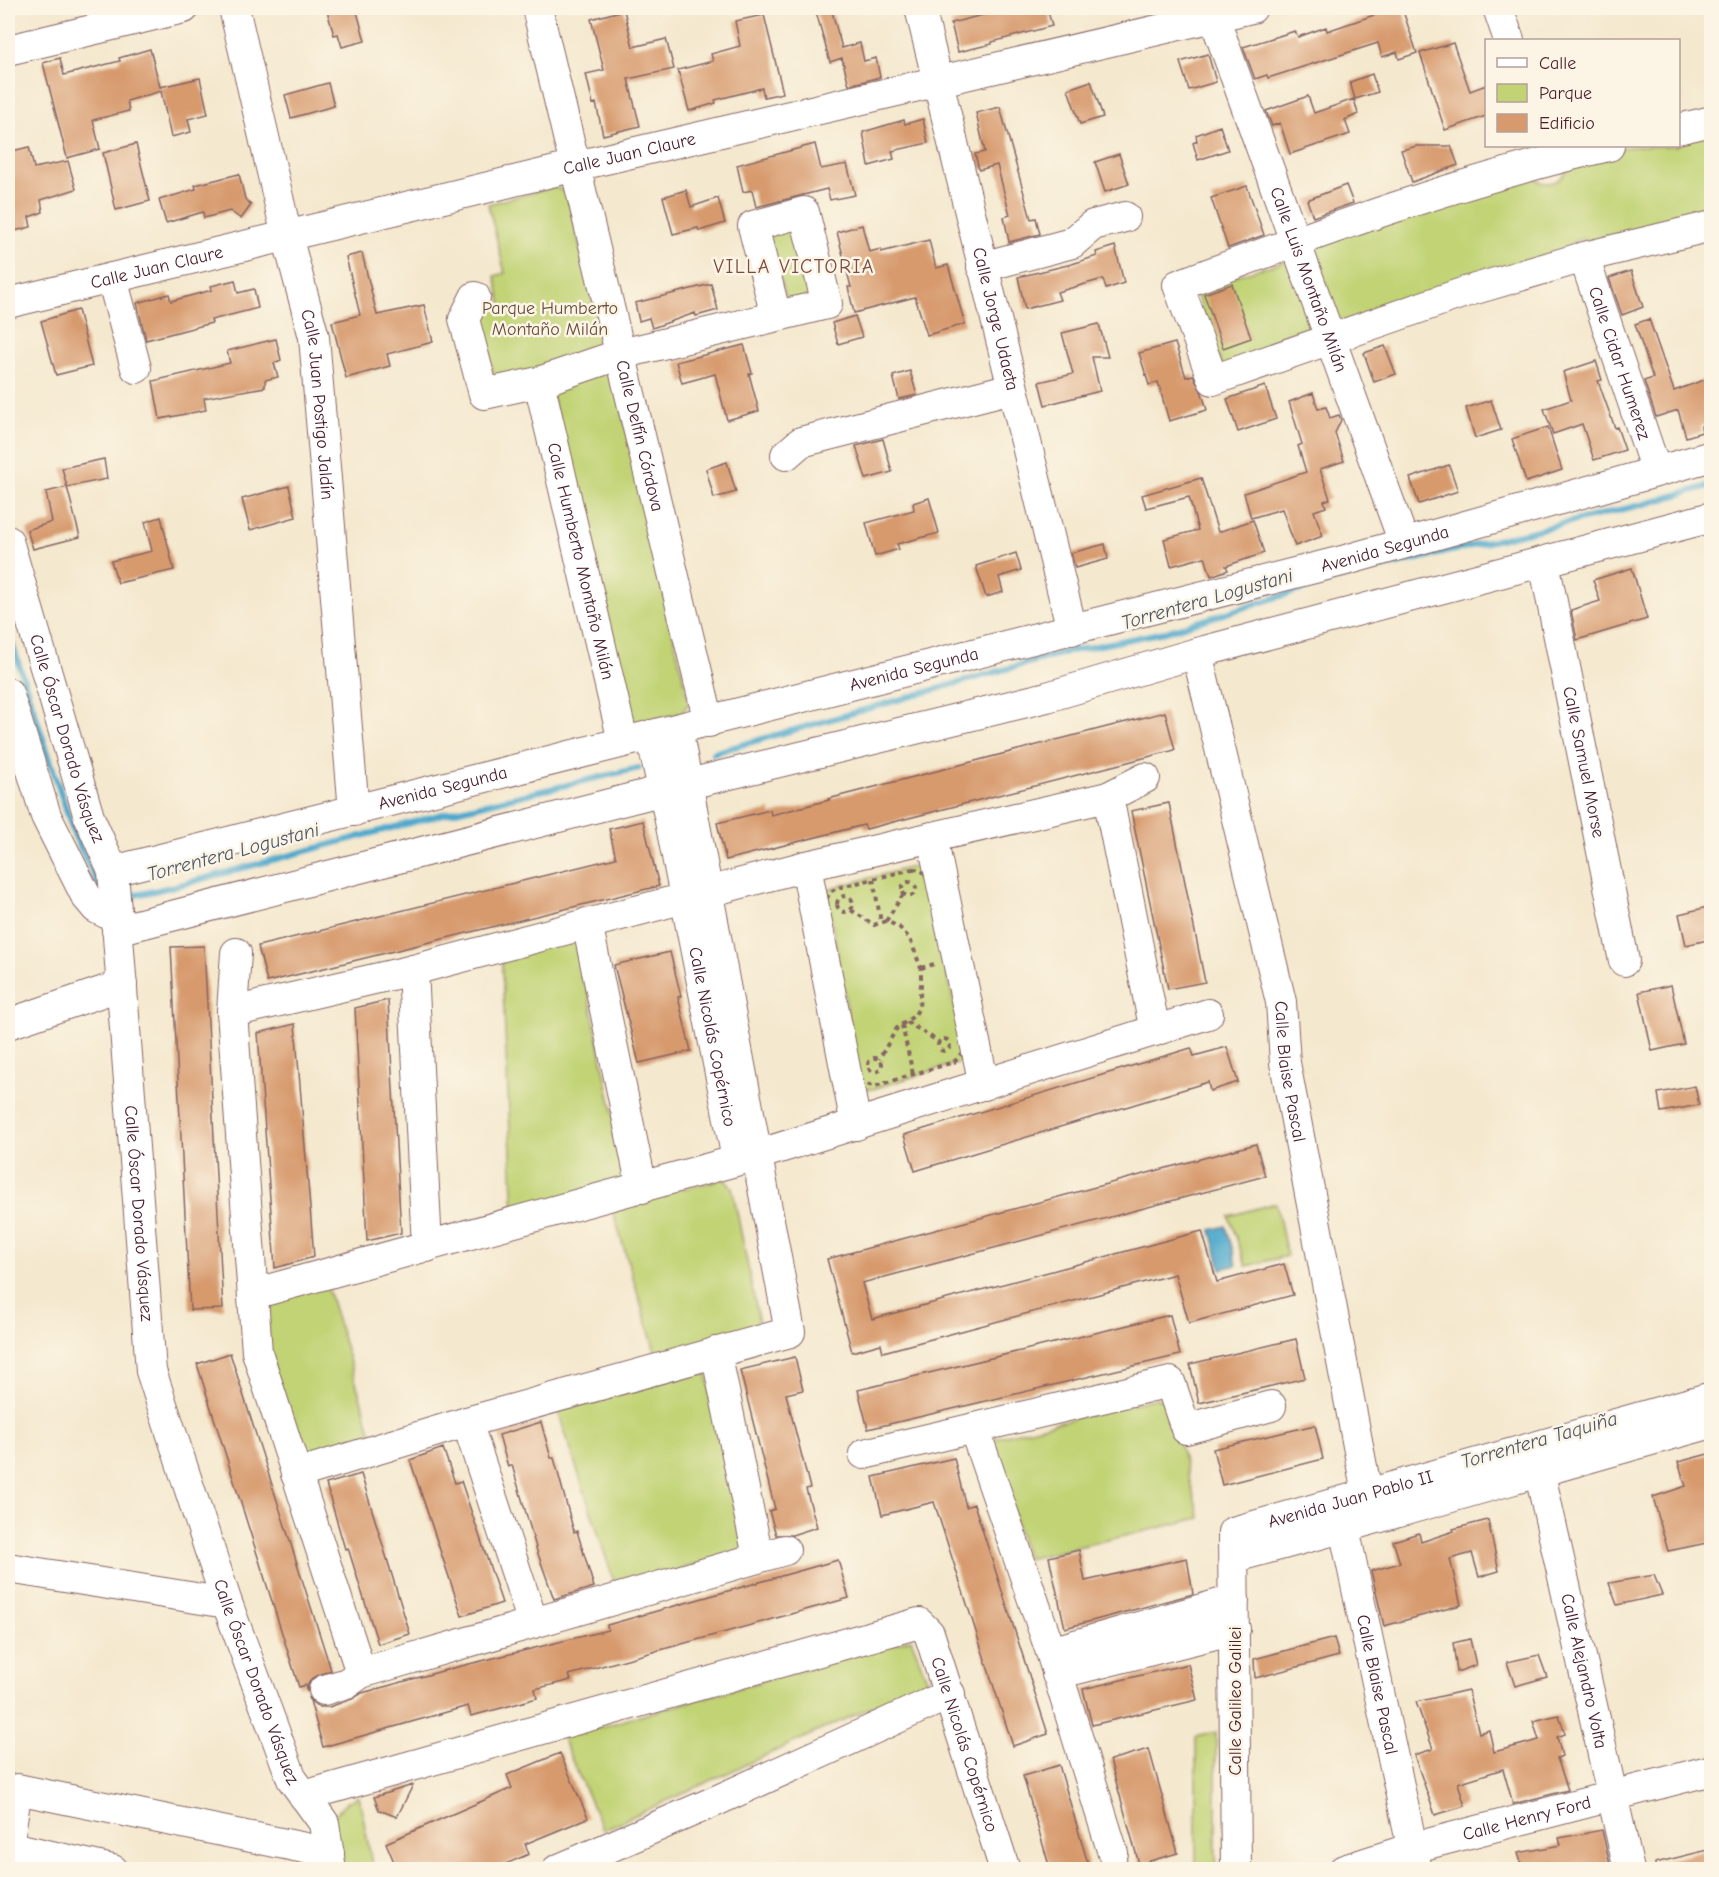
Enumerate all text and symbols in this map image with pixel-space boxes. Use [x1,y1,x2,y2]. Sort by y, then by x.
legend [1485,39,1680,147]
text: Calle [1539,53,1576,74]
text: Parque [1539,83,1592,104]
text: Edificio [1539,113,1595,134]
street label: Calle Juan Claure [561,128,698,179]
street label: Calle Luis Montaño Milán [1266,184,1352,375]
street label: Calle Juan Claure [88,241,225,293]
street label: Calle Jorge Udaeta [968,245,1024,393]
district label: VILLA VICTORIA [713,255,875,278]
street label: Calle Cidar Humerez [1584,284,1655,443]
park label: Parque Humberto Montaño Milán [482,298,618,340]
street label: Calle Juan Postigo Jaldín [296,307,338,501]
street label: Calle Delfín Córdova [612,358,668,514]
street label: Calle Humberto Montaño Milán [543,441,619,682]
street label: Avenida Segunda [1319,521,1451,576]
water label: Torrentera Logustani [1119,563,1296,635]
street label: Calle Óscar Dorado Vásquez [25,632,110,846]
street label: Avenida Segunda [847,643,981,695]
street label: Calle Samuel Morse [1559,685,1610,840]
street label: Avenida Segunda [376,762,509,814]
water label: Torrentera Logustani [144,818,322,886]
street label: Calle Nicolás Copérnico [685,945,741,1128]
street label: Calle Blaise Pascal [1270,1000,1310,1144]
street label: Calle Óscar Dorado Vásquez [120,1104,158,1322]
water label: Torrentera Taquiña [1458,1407,1620,1473]
street label: Avenida Juan Pablo II [1266,1466,1435,1532]
street label: Calle Óscar Dorado Vásquez [209,1576,303,1789]
street label: Calle Alejandro Volta [1557,1591,1612,1750]
street label: Calle Blaise Pascal [1352,1613,1403,1756]
street label: Calle Galileo Galilei [1225,1626,1246,1776]
street label: Calle Nicolás Copérnico [927,1654,1003,1835]
street label: Calle Henry Ford [1460,1791,1593,1845]

